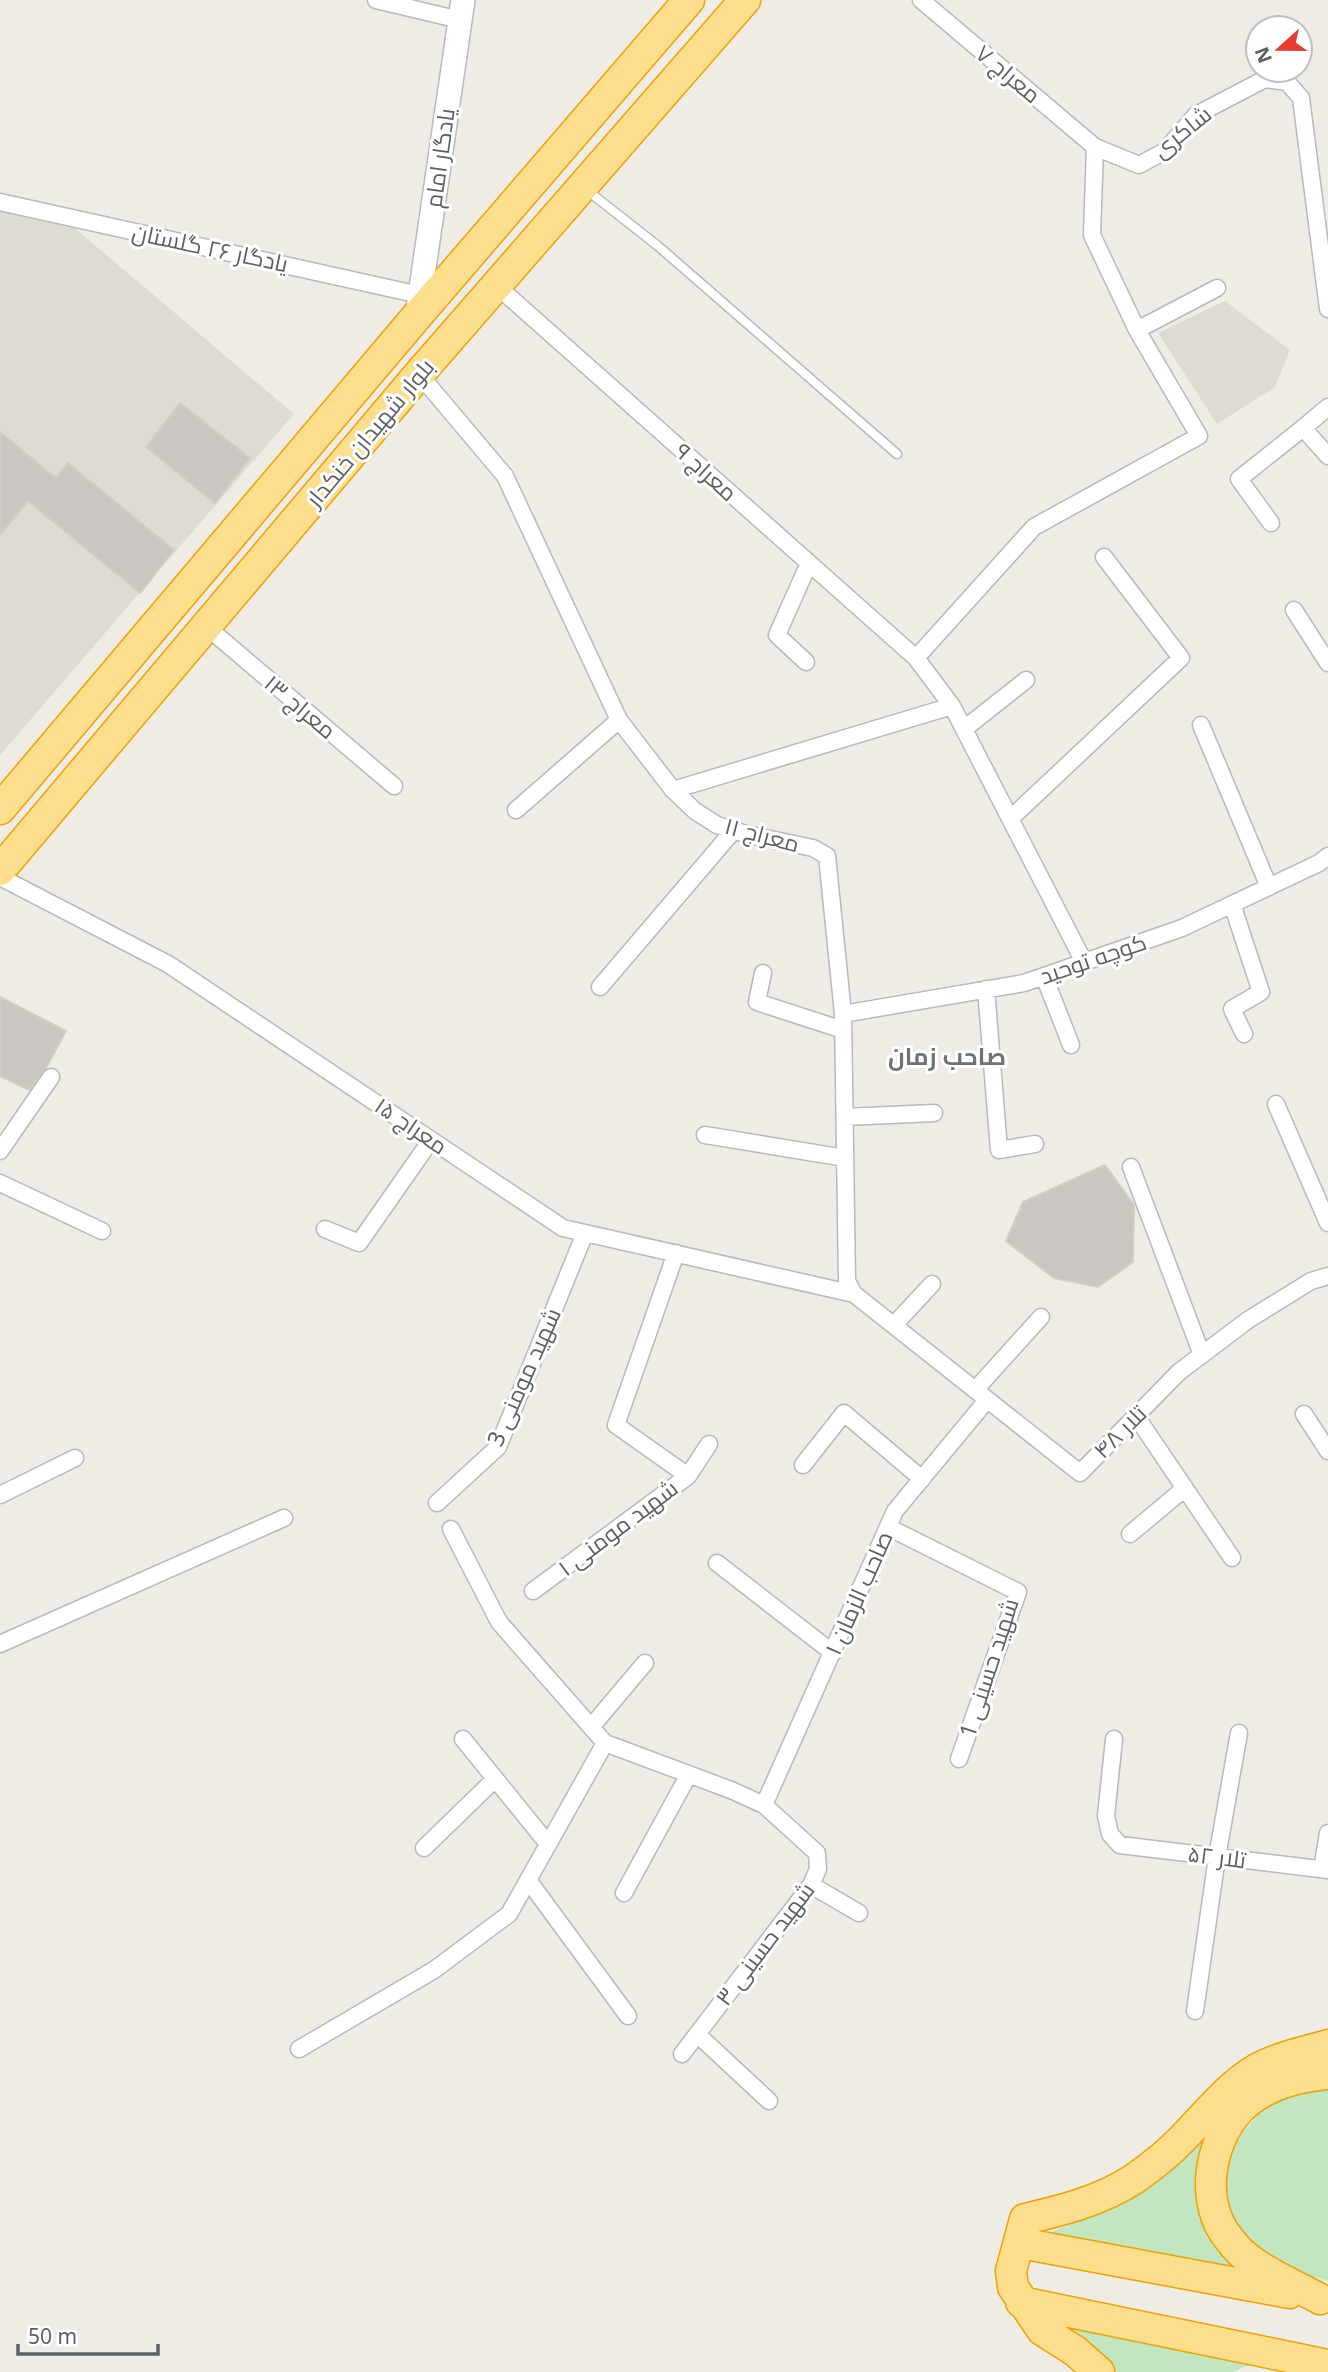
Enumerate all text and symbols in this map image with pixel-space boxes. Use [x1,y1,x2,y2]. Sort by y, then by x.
north arrow [1244,14,1314,84]
street label: معراج ۷ [969,36,1048,111]
text: N [1248,43,1278,67]
street label: شاکری [1145,97,1218,165]
street label: یادگار امام [416,106,463,210]
street label: یادگار ۲۶ گلستان [129,215,291,279]
street label: بلوار شهیدان خنکدار [296,351,441,515]
street label: معراج ۹ [668,435,745,509]
street label: معراج ۱۳ [257,667,343,746]
street label: معراج ۱۱ [721,809,803,860]
street label: کوچه توحید [1035,925,1150,991]
district label: صاحب زمان [888,1039,1006,1072]
street label: معراج ۱۵ [368,1089,454,1162]
street label: شهید مومنی 3 [478,1302,568,1451]
street label: تلار ۴۸ [1086,1398,1153,1465]
street label: شهید مومنی ۱ [551,1472,684,1583]
street label: صاحب الزمان ۱ [817,1526,900,1660]
street label: شهید حسینی 1 [950,1594,1026,1741]
street label: تلار ۵۲ [1186,1837,1248,1875]
street label: شهید حسینی ۳ [707,1875,821,2012]
scale bar [18,2312,158,2356]
text: 50 m [28,2322,77,2350]

